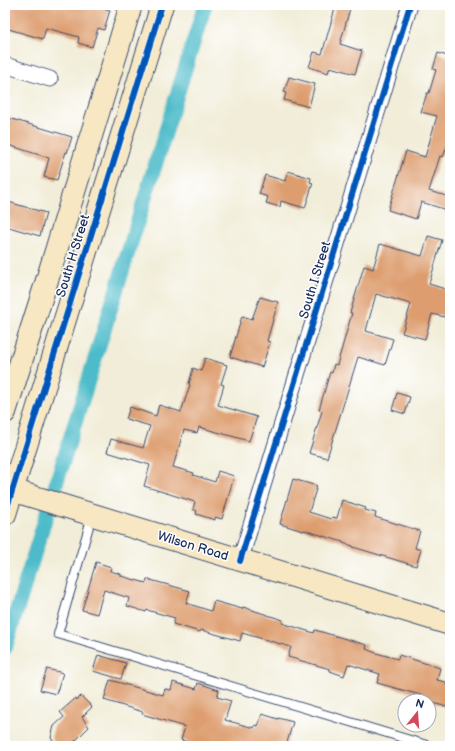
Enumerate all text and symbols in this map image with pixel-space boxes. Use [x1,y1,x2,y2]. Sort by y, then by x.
street label: South H Street [53,213,93,299]
street label: South I Street [296,239,334,321]
street label: Wilson Road [156,528,230,564]
north arrow [397,693,437,733]
text: N [414,696,426,711]

